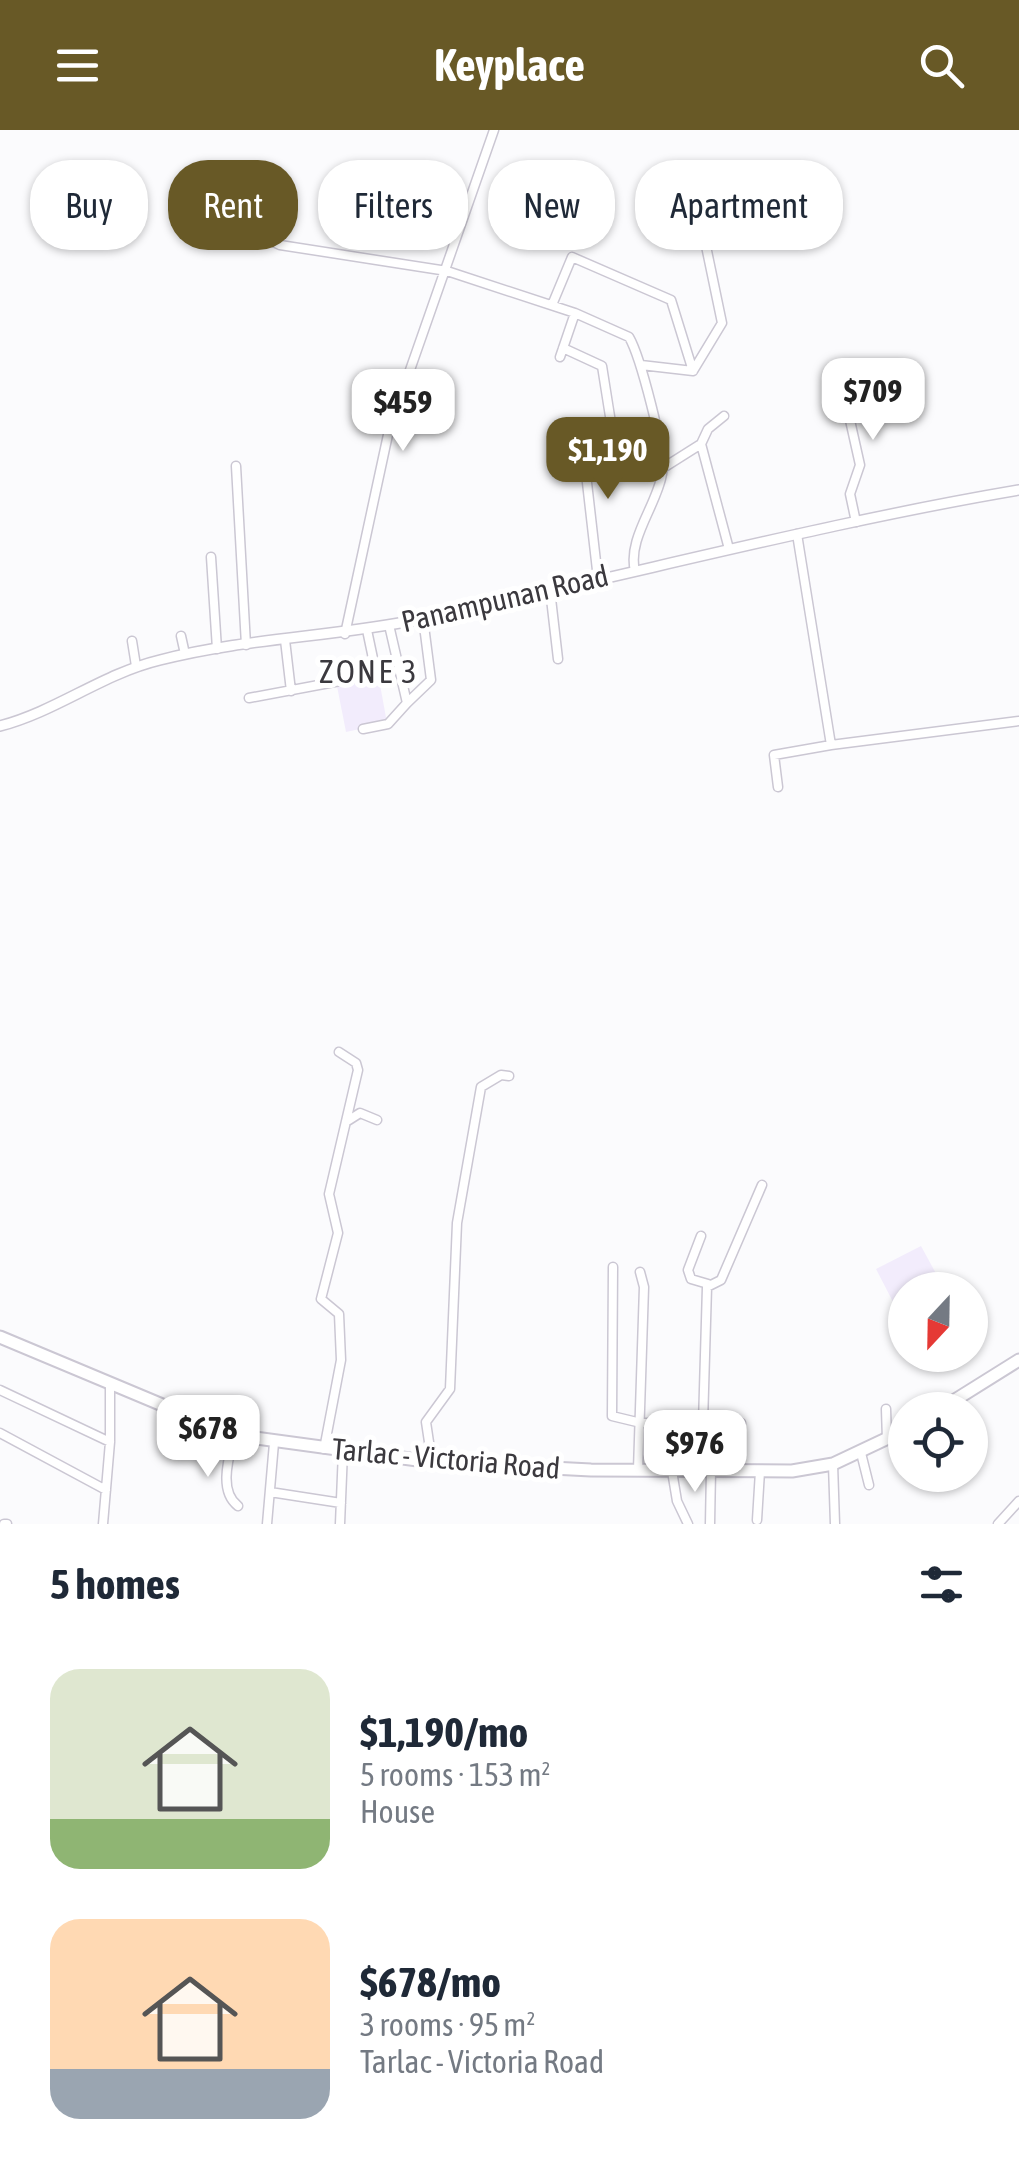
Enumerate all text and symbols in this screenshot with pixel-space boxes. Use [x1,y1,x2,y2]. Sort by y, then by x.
icon: menu [50,38,105,93]
icon: search [914,38,969,93]
text: Keyplace [434,39,585,91]
chip: Buy [30,160,148,250]
chip: Rent [168,160,298,250]
chip: Filters [318,160,468,250]
chip: New [488,160,615,250]
chip: Apartment [635,160,843,250]
pin: $709 [814,358,932,443]
pin: $459 [344,369,462,454]
text: $709 [844,372,902,409]
text: $459 [374,383,432,420]
pin: $1,190 [527,417,689,502]
text: $1,190 [568,431,648,468]
street label: Panampunan Road [398,558,612,638]
district label: ZONE 3 [319,653,419,690]
north arrow [888,1272,988,1372]
map controls [888,1272,988,1492]
button: locate [888,1392,988,1492]
pin: $678 [149,1395,267,1480]
text: $678 [179,1409,237,1446]
pin: $976 [636,1410,754,1495]
text: $976 [666,1424,724,1461]
street label: Tarlac - Victoria Road [331,1431,562,1485]
icon: filters [914,1557,969,1612]
text: 5 homes [50,1560,180,1608]
text: $1,190/mo [360,1708,528,1756]
icon: home [130,1709,250,1829]
text: 5 rooms · 153 m² [360,1756,550,1793]
text: House [360,1793,435,1830]
text: $678/mo [360,1958,501,2006]
icon: home [130,1959,250,2079]
text: 3 rooms · 95 m² [360,2006,535,2043]
text: Tarlac - Victoria Road [360,2043,604,2080]

